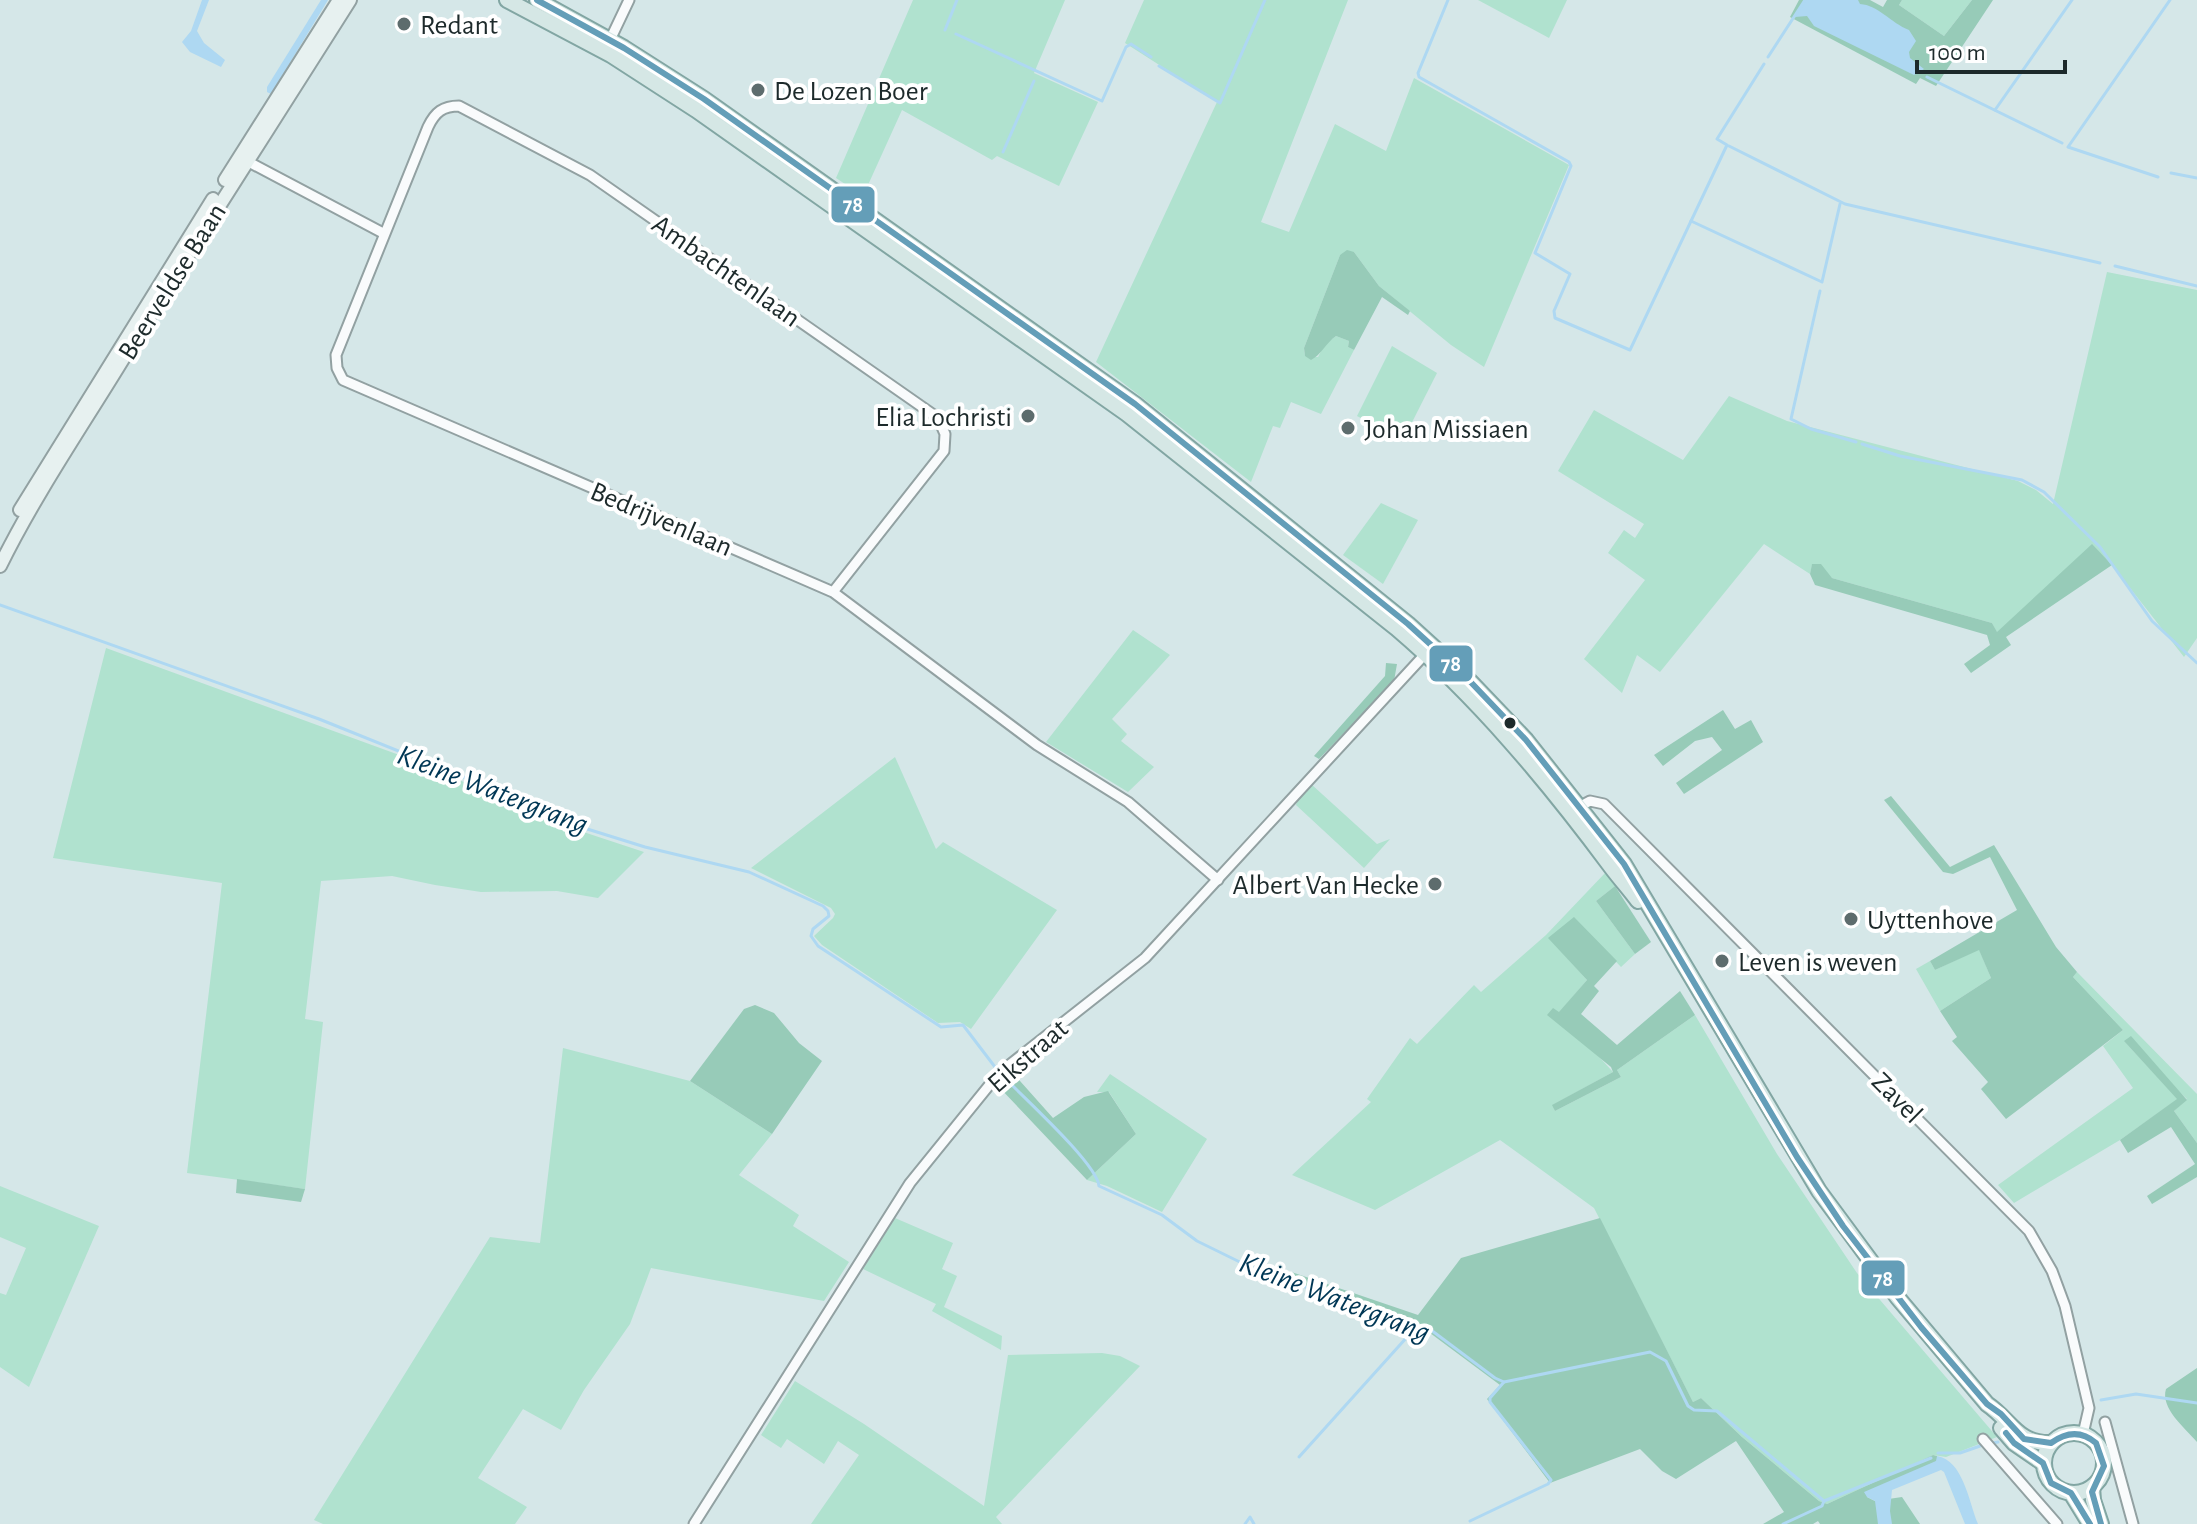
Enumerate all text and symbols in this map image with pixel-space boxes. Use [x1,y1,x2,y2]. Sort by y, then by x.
place label: Redant [420,12,498,40]
marker: Redant [395,15,413,33]
scale bar [1917,24,2065,74]
text: 100 m [1929,41,1986,65]
place label: De Lozen Boer [774,78,928,106]
marker: De Lozen Boer [749,81,767,99]
line badge: 78 [830,185,876,224]
text: 78 [843,194,863,216]
street label: Beerveldse Baan [113,199,232,365]
street label: Ambachtenlaan [647,210,805,333]
place label: Elia Lochristi [875,404,1012,432]
marker: Elia Lochristi [1019,407,1037,425]
place label: Johan Missiaen [1364,416,1529,444]
marker: Johan Missiaen [1339,419,1357,437]
street label: Bedrijvenlaan [586,477,736,562]
line badge: 78 [1428,644,1474,683]
text: 78 [1441,653,1461,675]
unlabelled marker [1502,715,1518,731]
water label: Kleine Watergrang [393,740,592,840]
place label: Albert Van Hecke [1232,872,1419,900]
marker: Albert Van Hecke [1426,875,1444,893]
place label: Uyttenhove [1867,907,1994,935]
marker: Uyttenhove [1842,910,1860,928]
place label: Leven is weven [1738,949,1898,977]
marker: Leven is weven [1713,952,1731,970]
street label: Eikstraat [983,1014,1074,1099]
street label: Zavel [1866,1068,1927,1129]
water label: Kleine Watergrang [1235,1248,1434,1348]
line badge: 78 [1860,1259,1906,1297]
text: 78 [1873,1268,1893,1290]

